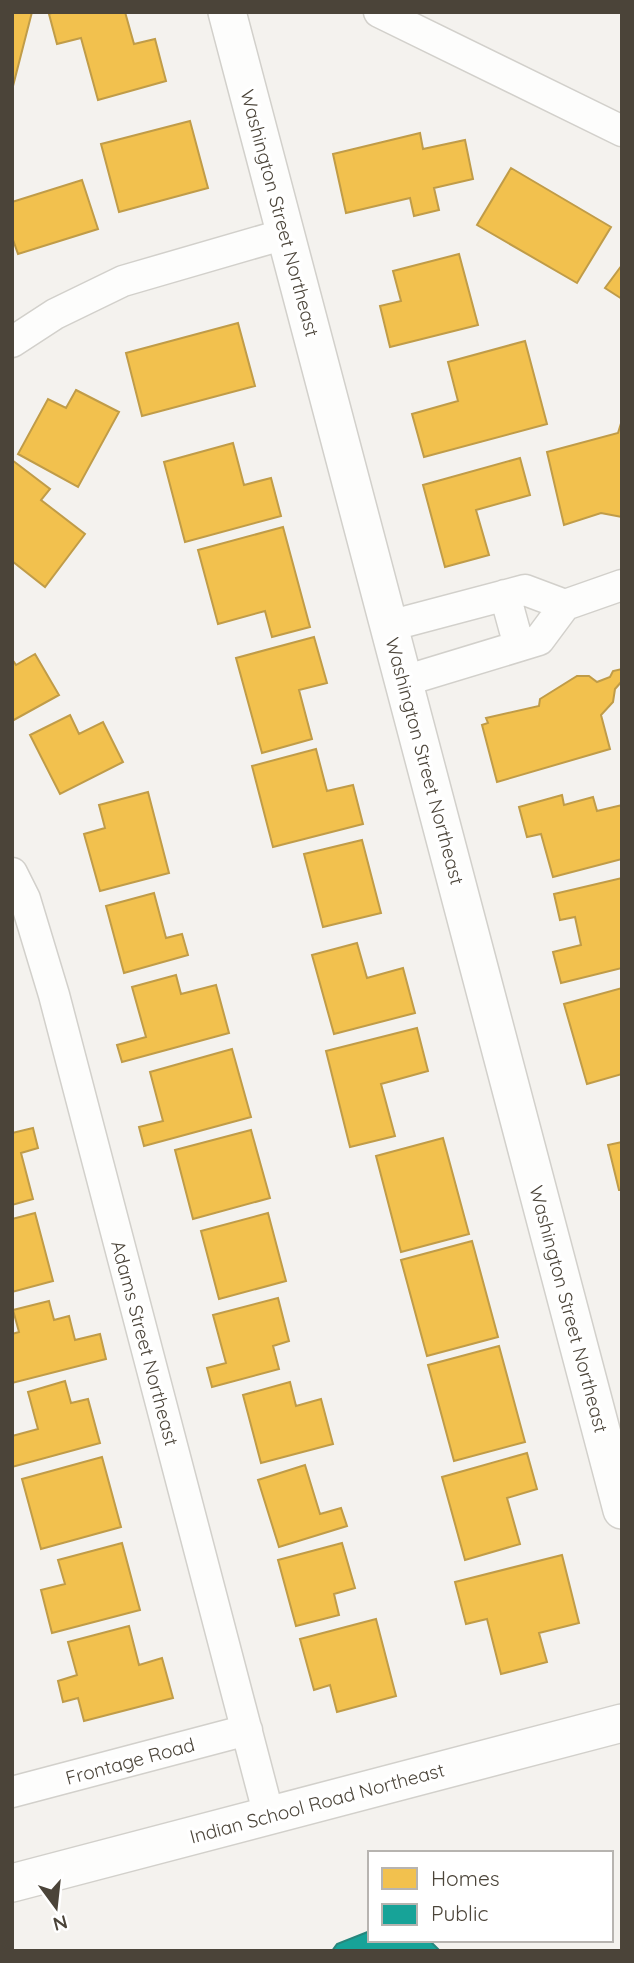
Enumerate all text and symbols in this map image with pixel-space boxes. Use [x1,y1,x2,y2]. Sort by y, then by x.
street label: Washington Street Northeast [235,87,325,339]
street label: Washington Street Northeast [380,635,470,887]
street label: Washington Street Northeast [524,1183,614,1435]
street label: Adams Street Northeast [106,1238,184,1448]
street label: Frontage Road [63,1732,197,1790]
street label: Indian School Road Northeast [187,1757,447,1849]
legend [368,1851,613,1942]
text: Homes [431,1865,500,1891]
north arrow [21,1872,91,1942]
text: Public [431,1900,488,1926]
text: N [51,1910,70,1937]

